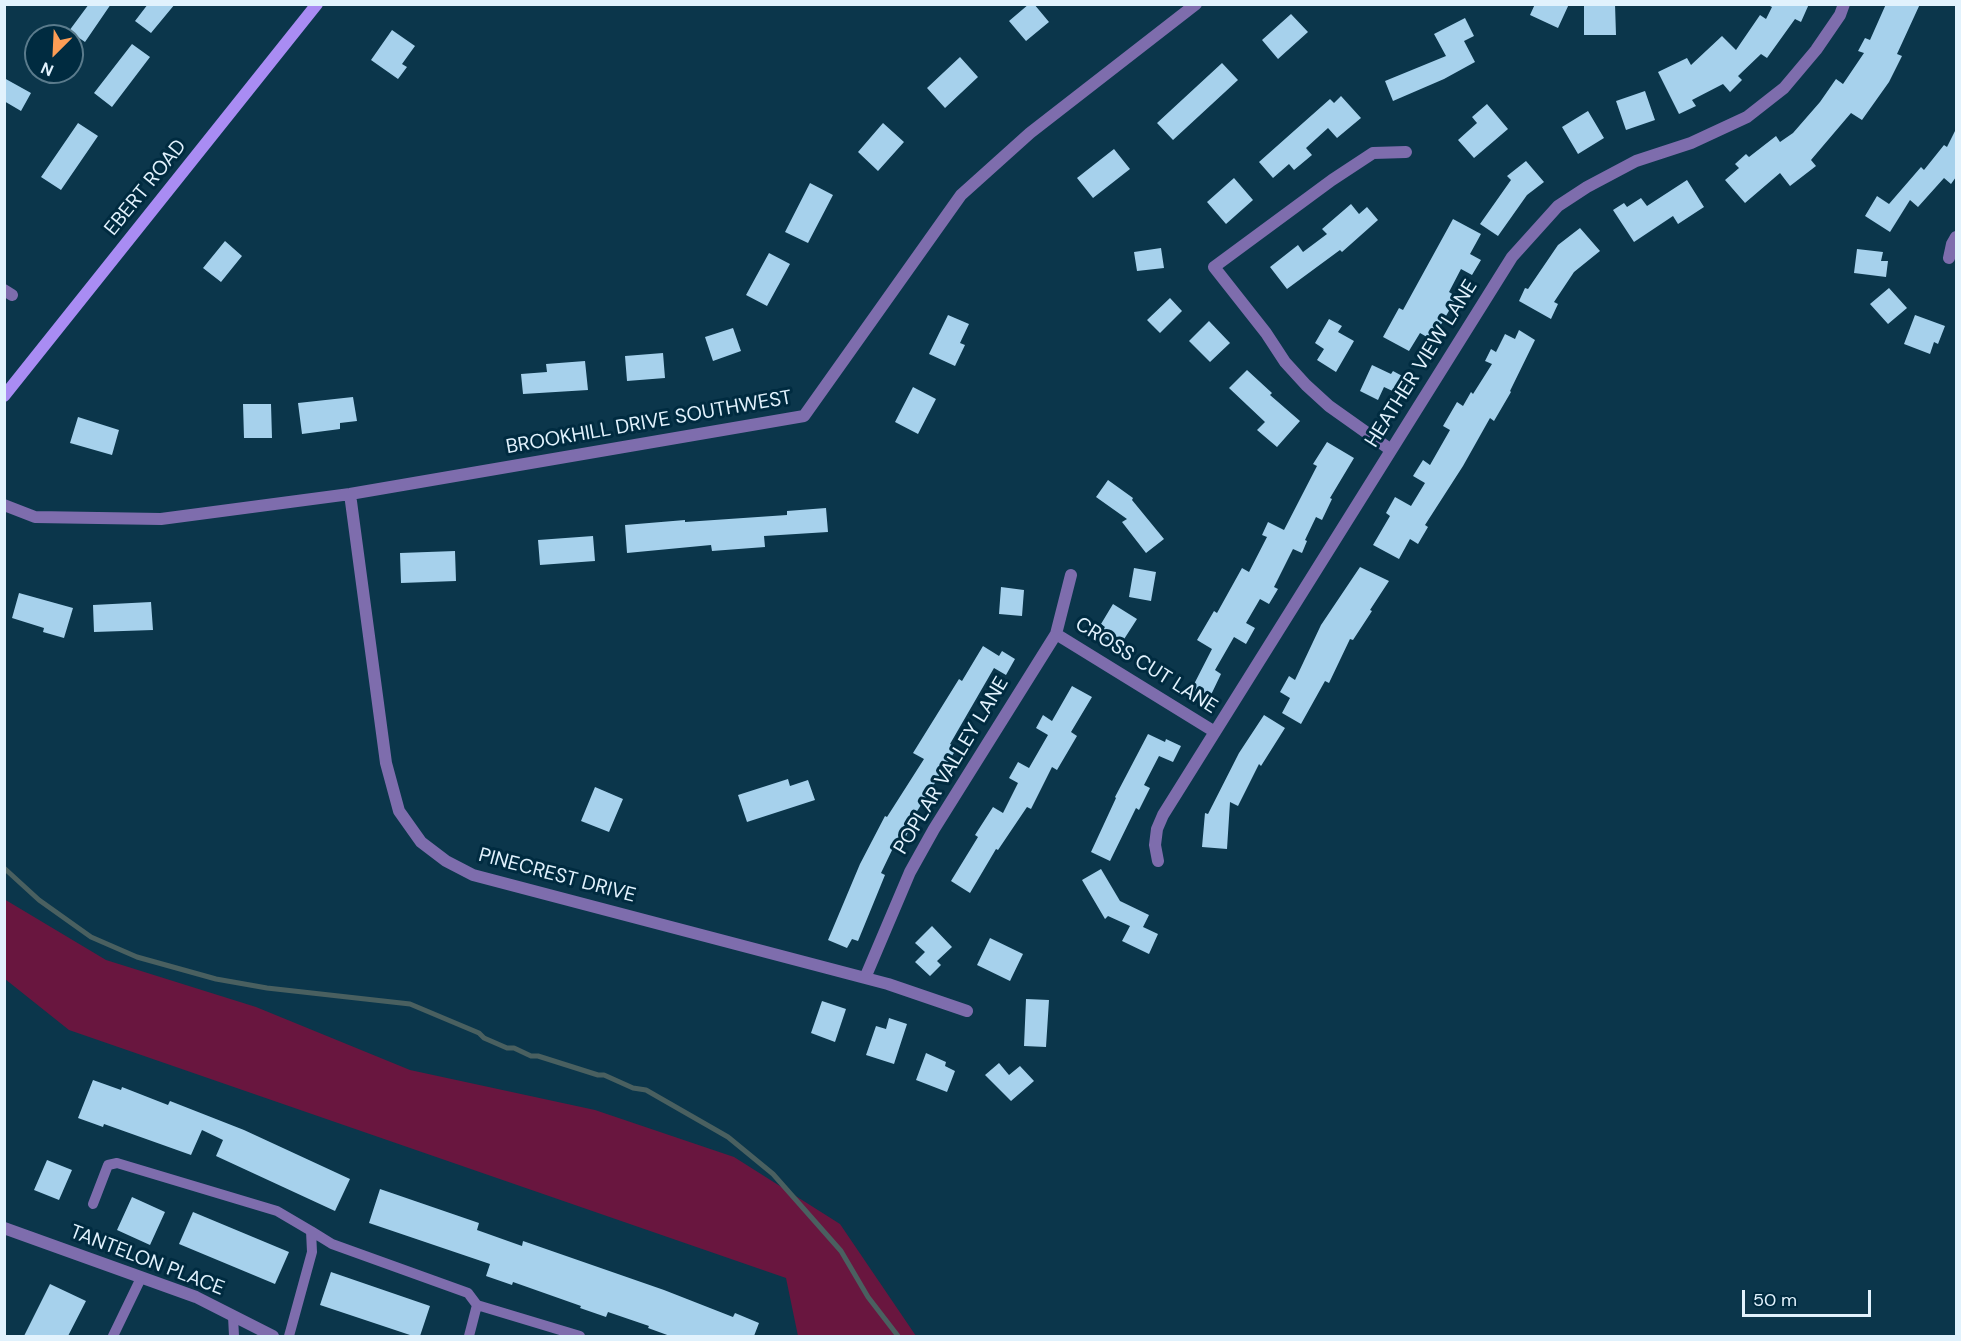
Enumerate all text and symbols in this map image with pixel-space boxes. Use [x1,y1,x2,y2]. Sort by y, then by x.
north arrow [24,24,84,84]
text: N [38,57,57,81]
street label: EBERT ROAD [100,135,192,241]
street label: HEATHER VIEW LANE [1361,276,1483,452]
street label: BROOKHILL DRIVE SOUTHWEST [504,386,794,460]
street label: CROSS CUT LANE [1070,613,1222,719]
street label: POPLAR VALLEY LANE [890,673,1014,859]
street label: PINECREST DRIVE [476,843,638,909]
street label: TANTELON PLACE [66,1221,228,1301]
scale bar [1745,1278,1874,1316]
text: 50 m [1753,1288,1797,1312]

